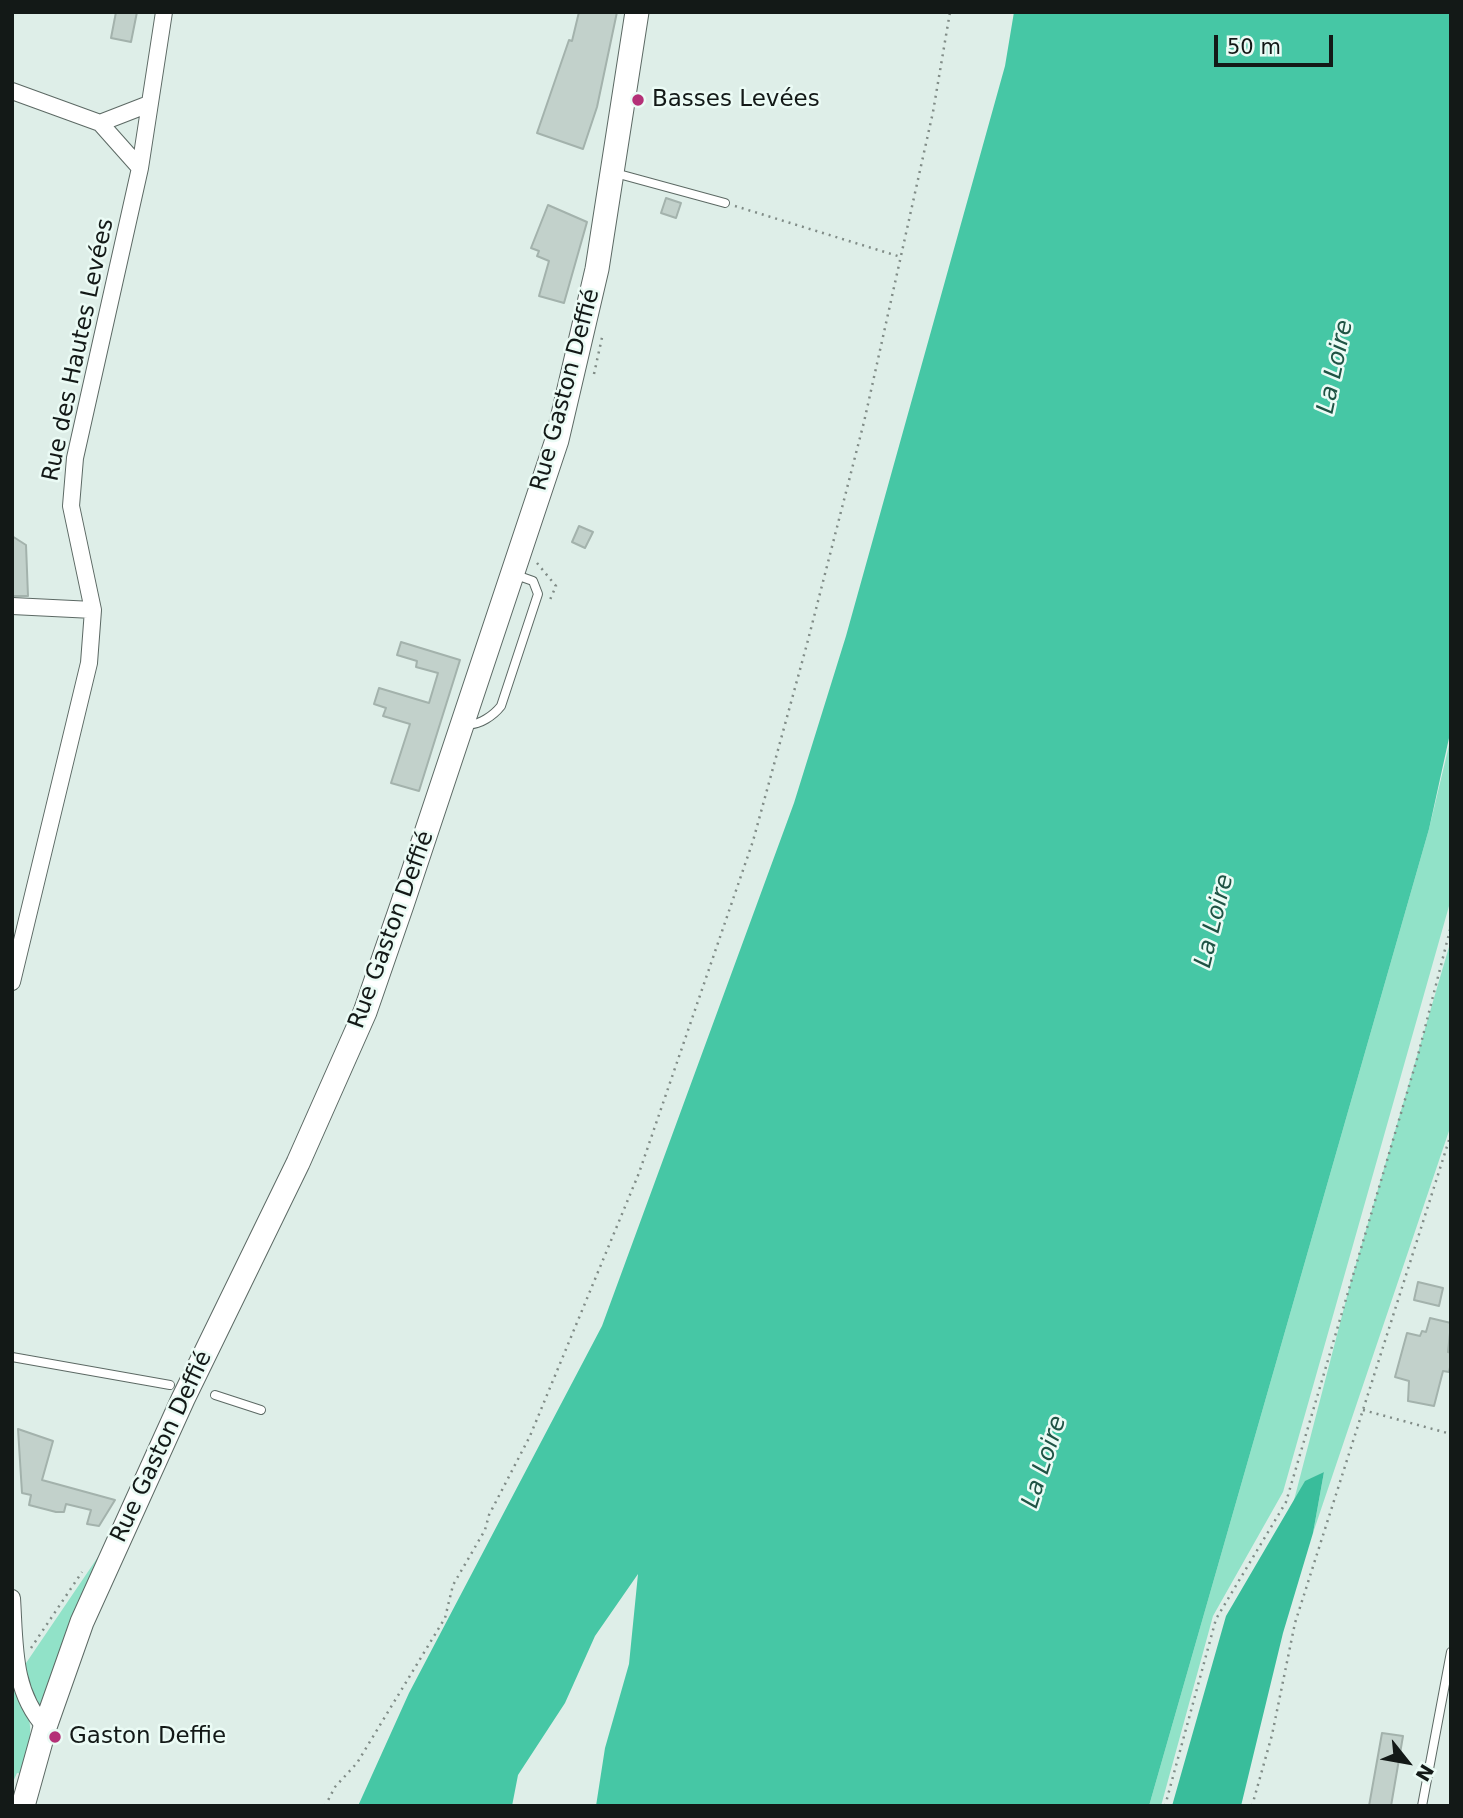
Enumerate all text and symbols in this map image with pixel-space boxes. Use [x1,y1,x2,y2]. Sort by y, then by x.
scale bar [1218,21,1337,65]
text: 50 m [1227,35,1281,59]
place label: Basses Levées [652,86,820,114]
marker: Basses Levées [630,92,646,108]
street label: Rue des Hautes Levées [38,216,120,484]
street label: Rue Gaston Deffié [526,286,606,494]
water label: La Loire [1312,318,1360,416]
street label: Rue Gaston Deffié [343,827,441,1033]
water label: La Loire [1190,871,1240,971]
street label: Rue Gaston Deffié [106,1347,218,1547]
water label: La Loire [1017,1412,1073,1512]
place label: Gaston Deffie [69,1723,226,1751]
north arrow [1372,1727,1442,1797]
marker: Gaston Deffie [47,1729,63,1745]
text: N [1411,1760,1439,1785]

